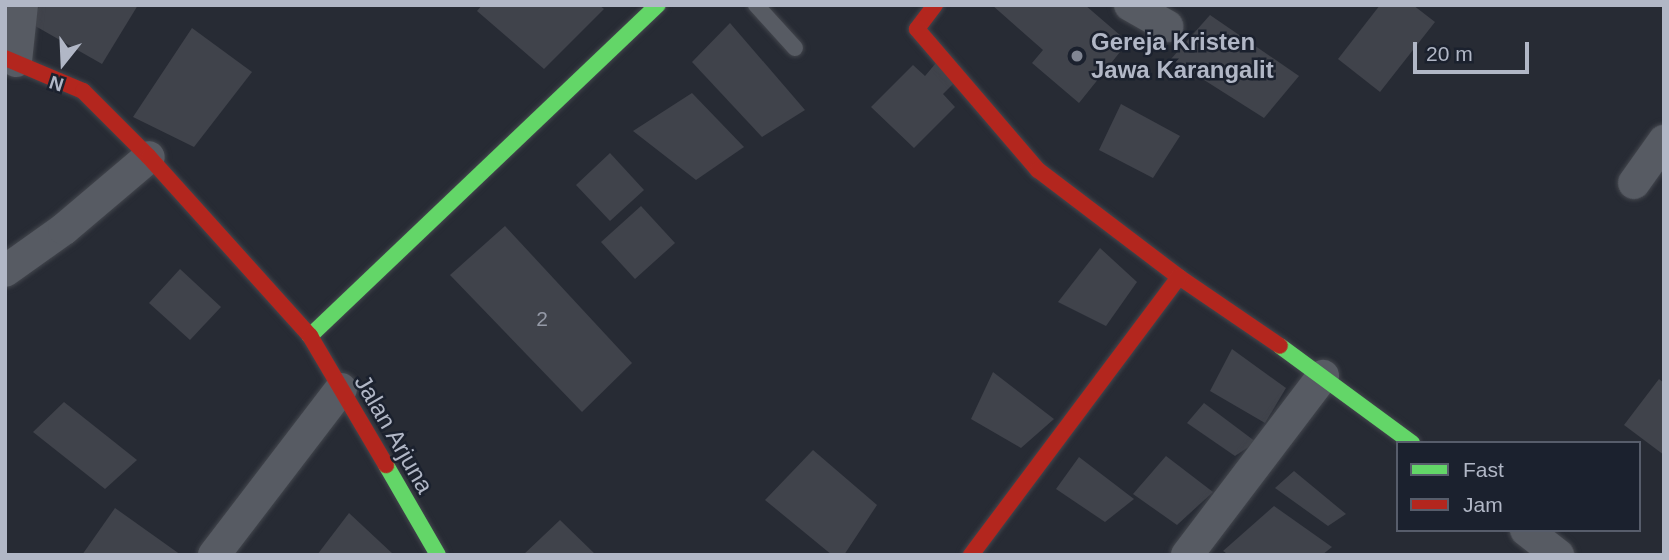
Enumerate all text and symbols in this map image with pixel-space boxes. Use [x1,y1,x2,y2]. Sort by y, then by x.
north arrow [28,28,98,98]
place label: Gereja Kristen Jawa Karangalit [1091,28,1274,84]
scale bar [1417,28,1532,72]
text: 20 m [1426,42,1473,65]
marker: Gereja Kristen Jawa Karangalit [1069,48,1085,64]
text: N [47,71,66,96]
house number: 2 [536,306,548,332]
street label: Jalan Arjuna [348,369,440,499]
legend [1396,441,1641,532]
text: Fast [1463,458,1504,481]
text: Jam [1463,493,1503,516]

